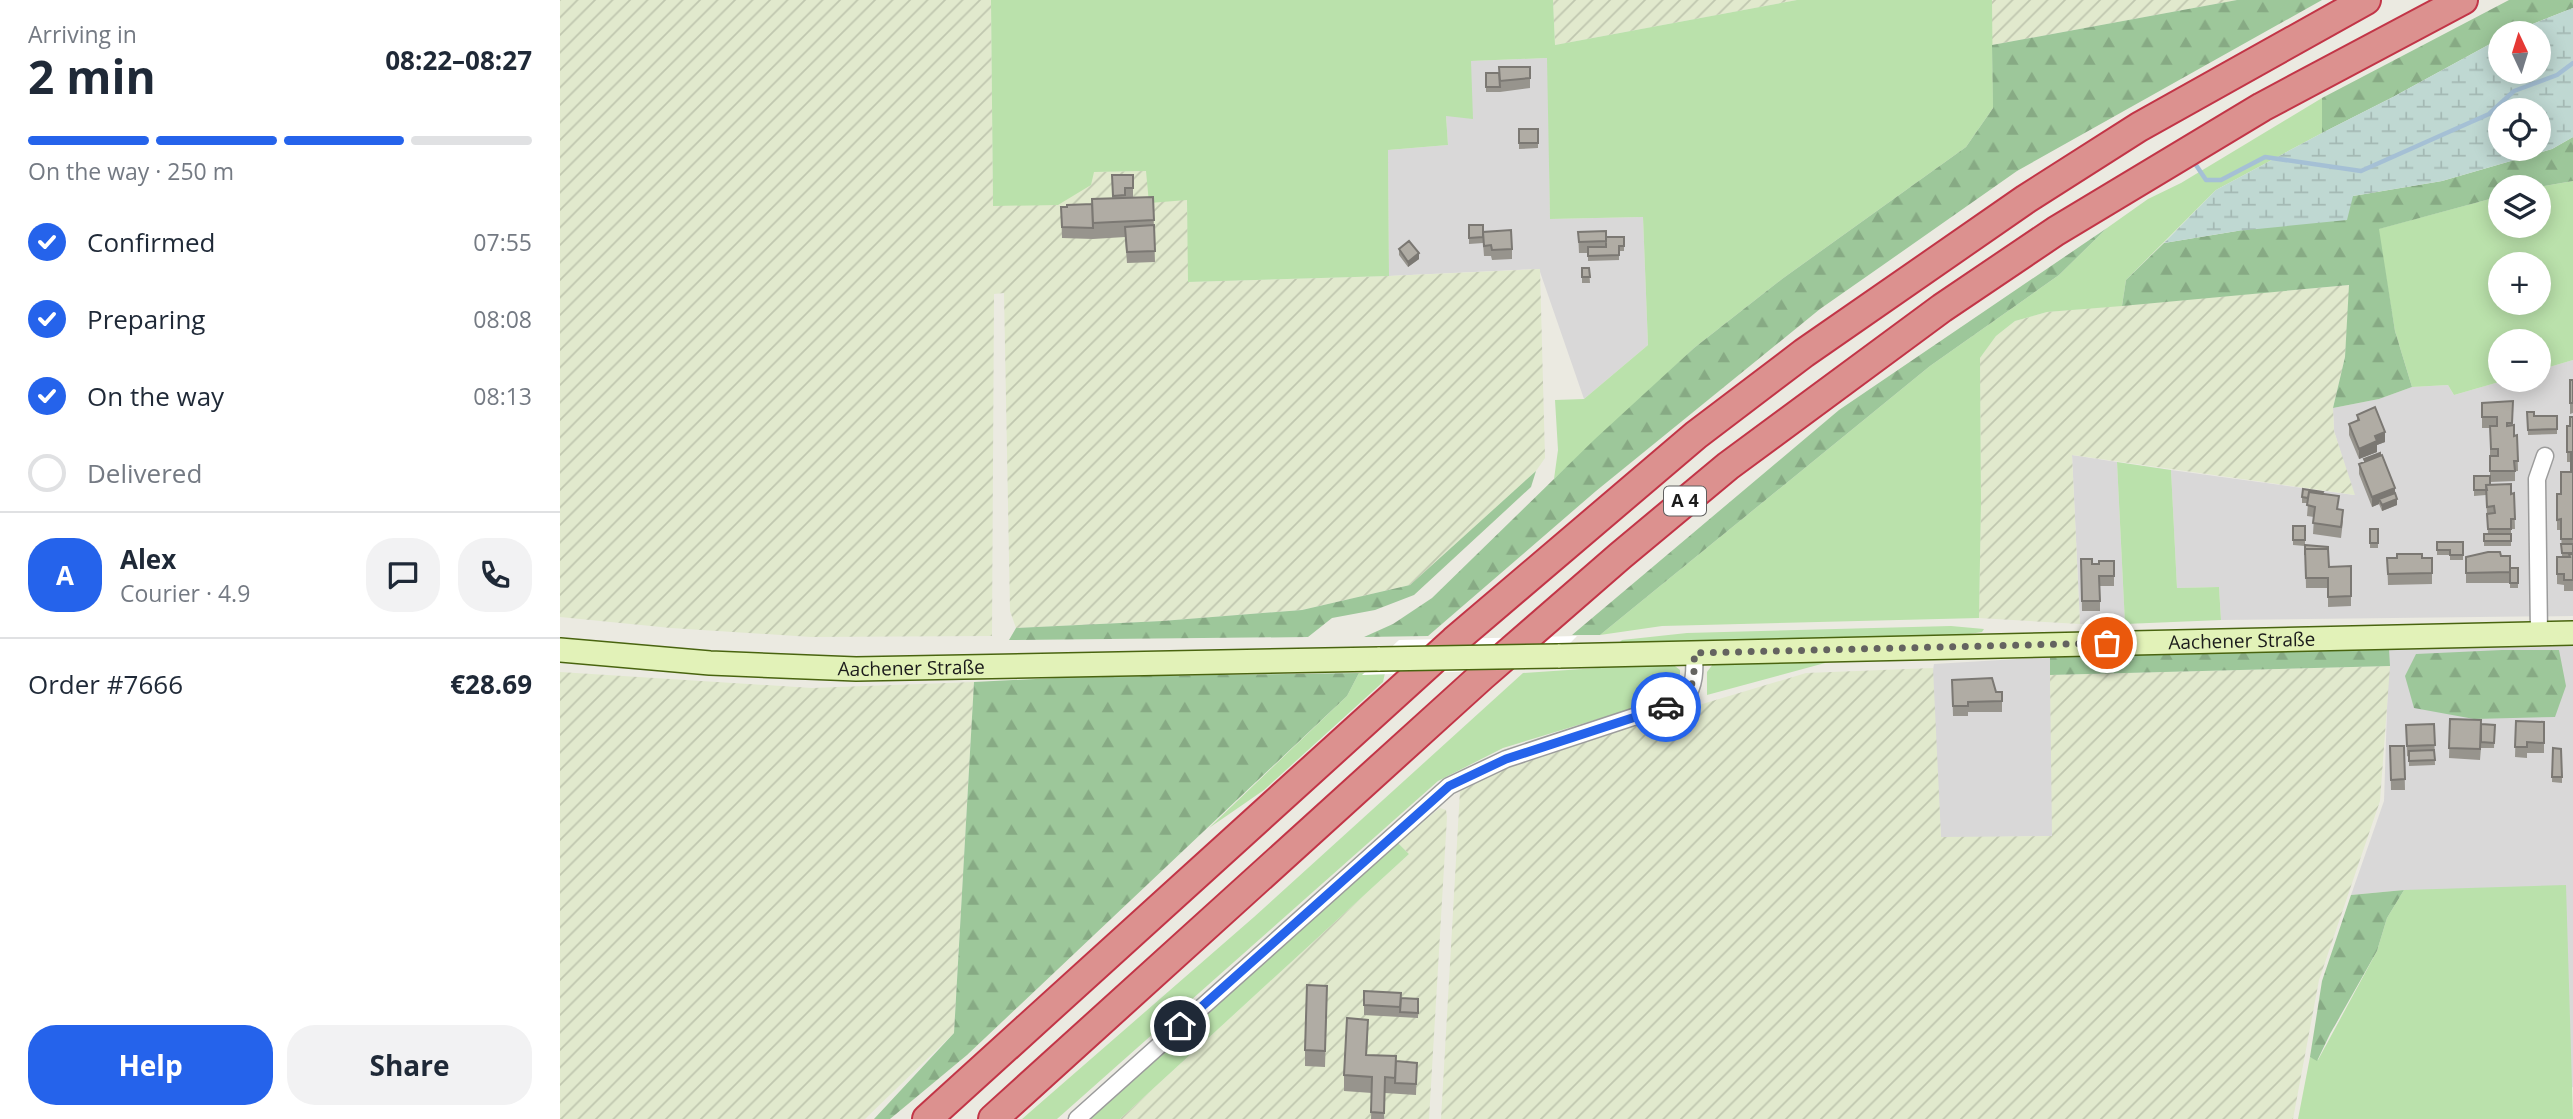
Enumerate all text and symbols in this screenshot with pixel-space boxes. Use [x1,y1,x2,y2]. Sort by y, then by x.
text: Arriving in [28,18,137,50]
north arrow [2488,21,2552,84]
map controls [2488,21,2551,392]
text: 08:22–08:27 [385,42,532,78]
text: 2 min [28,45,156,107]
button: locate [2488,98,2551,161]
text: On the way · 250 m [28,155,234,187]
button: layers [2488,175,2551,238]
icon: check [28,223,66,261]
text: Confirmed [87,224,215,260]
text: 07:55 [473,226,532,258]
button: + [2488,252,2551,315]
icon: check [28,300,66,338]
text: Preparing [87,301,205,337]
text: 08:08 [473,303,532,335]
button: − [2488,329,2551,392]
icon: check [28,377,66,415]
text: On the way [87,378,224,414]
text: 08:13 [473,380,532,412]
text: Delivered [87,455,202,491]
road number: A 4 [1664,486,1706,516]
button: chat [366,538,440,612]
button: phone [458,538,532,612]
text: Alex [120,541,176,577]
text: A [56,557,74,593]
text: Courier · 4.9 [120,577,250,609]
pin [2077,613,2137,673]
icon: bag [2088,624,2126,662]
street label: Aachener Straße [2168,626,2316,655]
street label: Aachener Straße [837,654,985,682]
text: Order #7666 [28,666,183,702]
text: €28.69 [450,666,532,702]
courier [1631,672,1701,742]
icon: car [1647,688,1685,726]
pin [1150,996,1210,1056]
icon: home [1161,1007,1199,1045]
button: Help [28,1025,273,1105]
button: Share [287,1025,532,1105]

